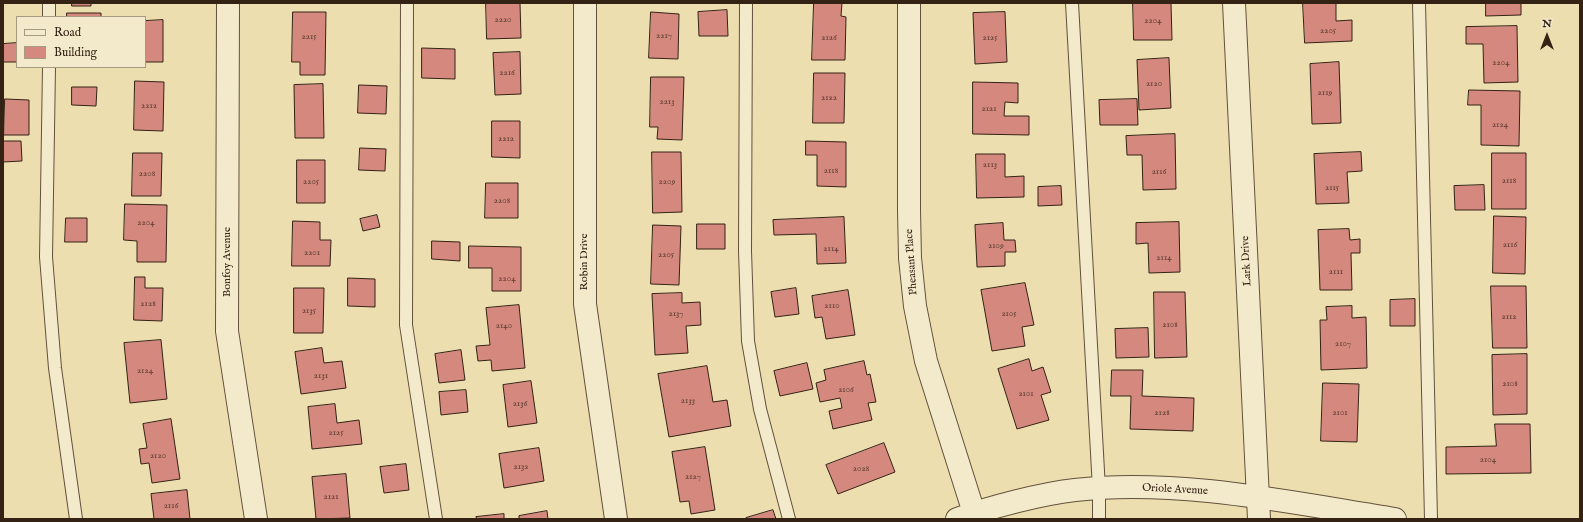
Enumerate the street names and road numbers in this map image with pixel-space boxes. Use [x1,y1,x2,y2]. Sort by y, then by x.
street label: Bonfoy Avenue [221,227,235,297]
street label: Pheasant Place [903,228,921,296]
street label: Robin Drive [578,234,592,290]
street label: Lark Drive [1239,235,1255,287]
street label: Oriole Avenue [1142,482,1208,498]

